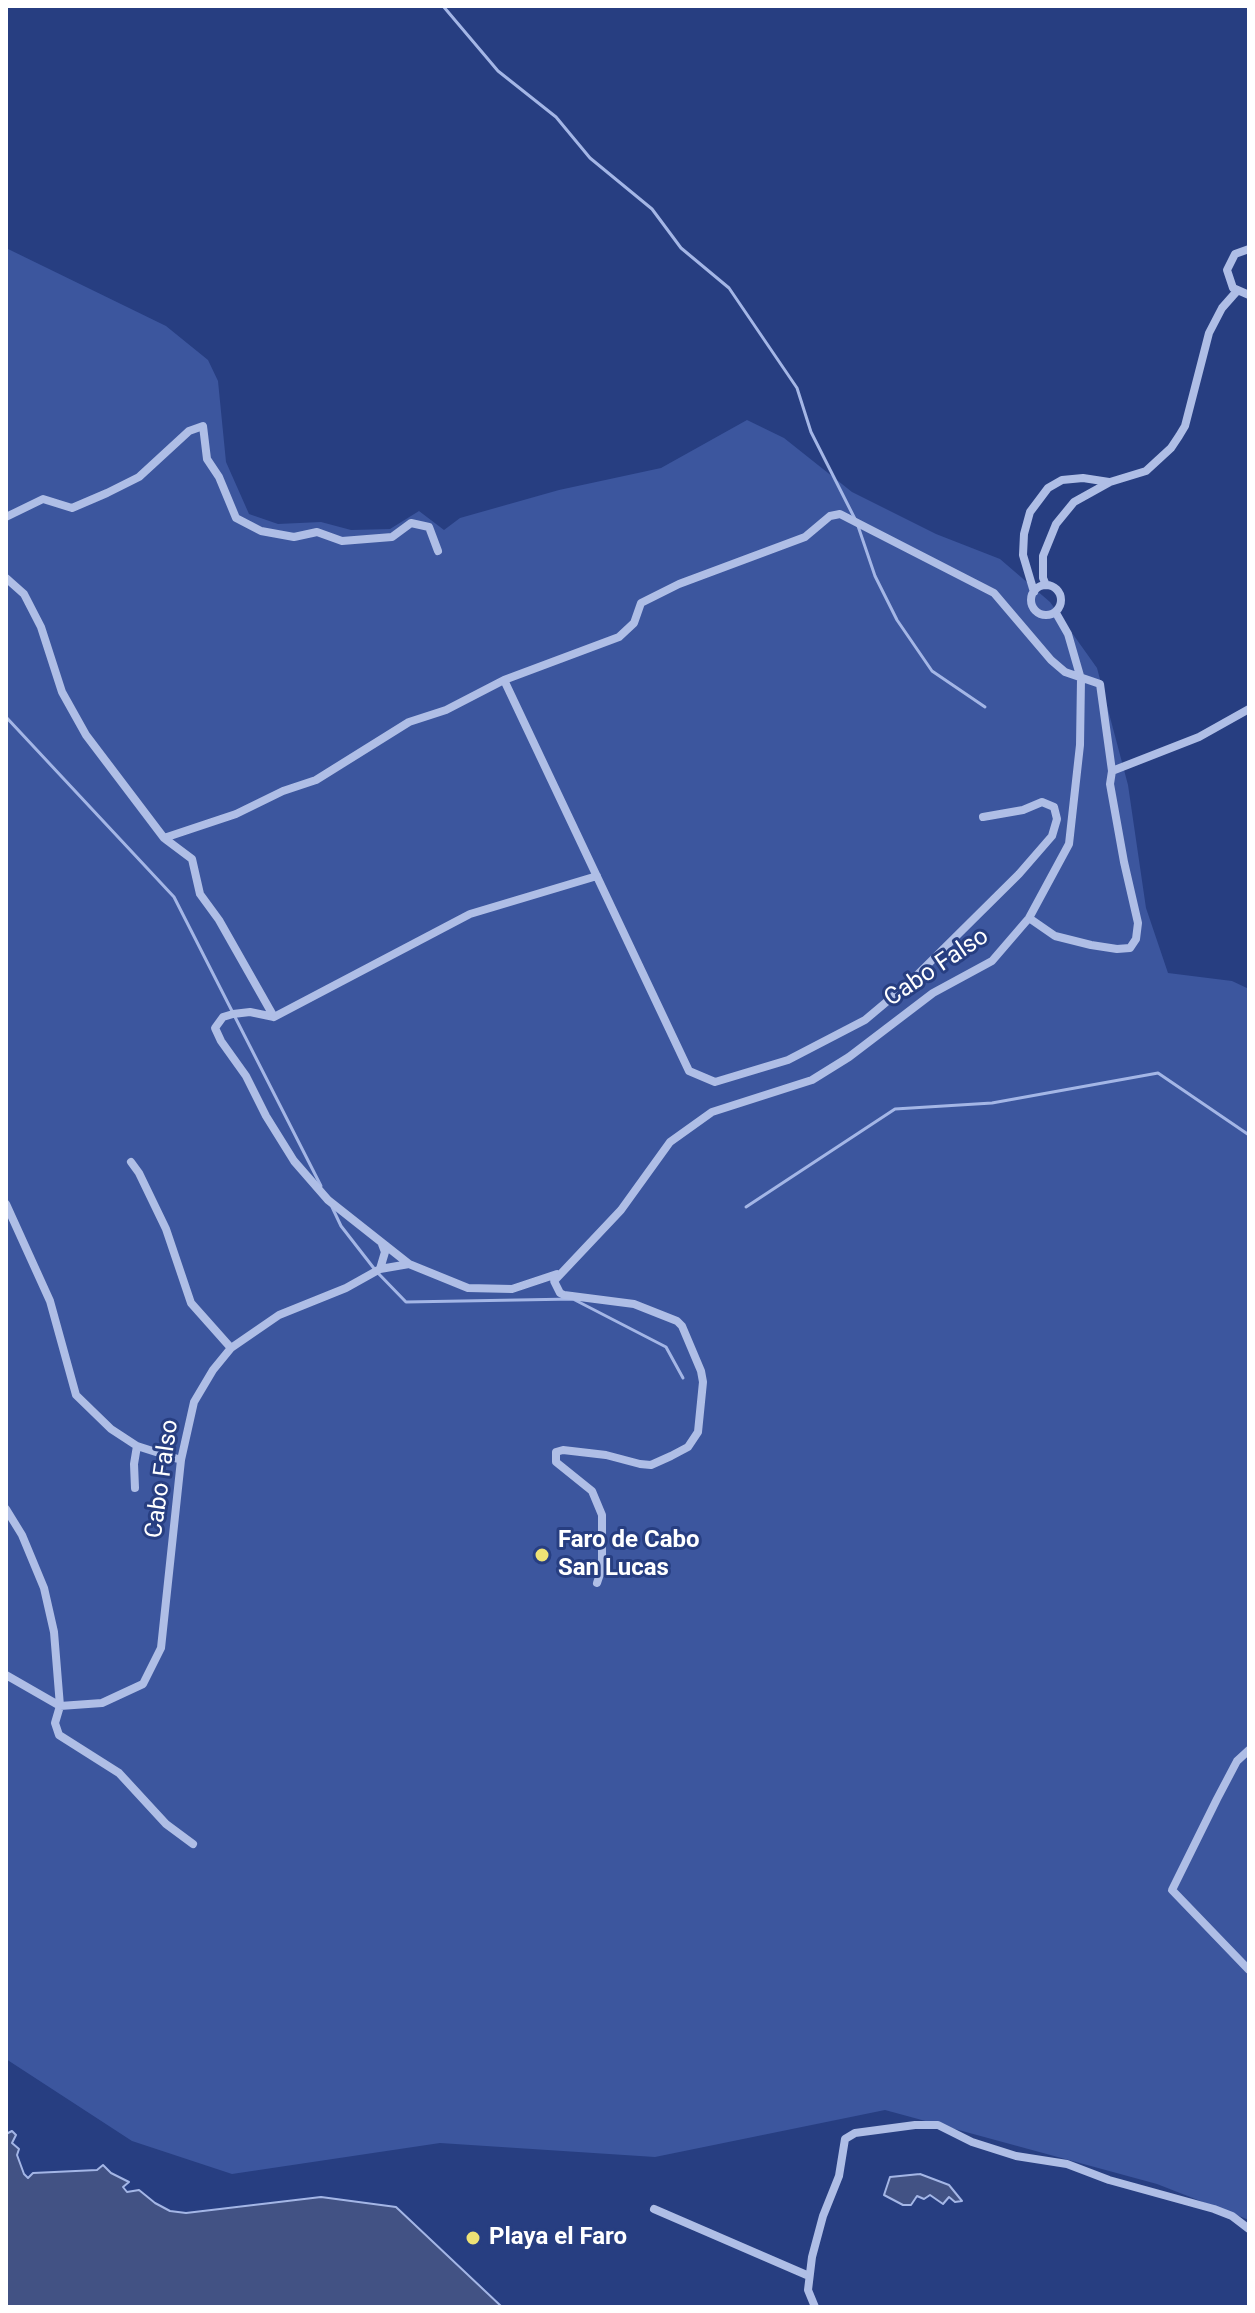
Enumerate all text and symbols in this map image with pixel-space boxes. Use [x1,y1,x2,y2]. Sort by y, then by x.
street label: Cabo Falso [879,923,995,1013]
street label: Cabo Falso [140,1418,186,1540]
place label: Faro de Cabo San Lucas [558,1527,700,1583]
marker: Faro de Cabo San Lucas [533,1546,551,1564]
place label: Playa el Faro [489,2224,627,2252]
marker: Playa el Faro [464,2229,482,2247]

